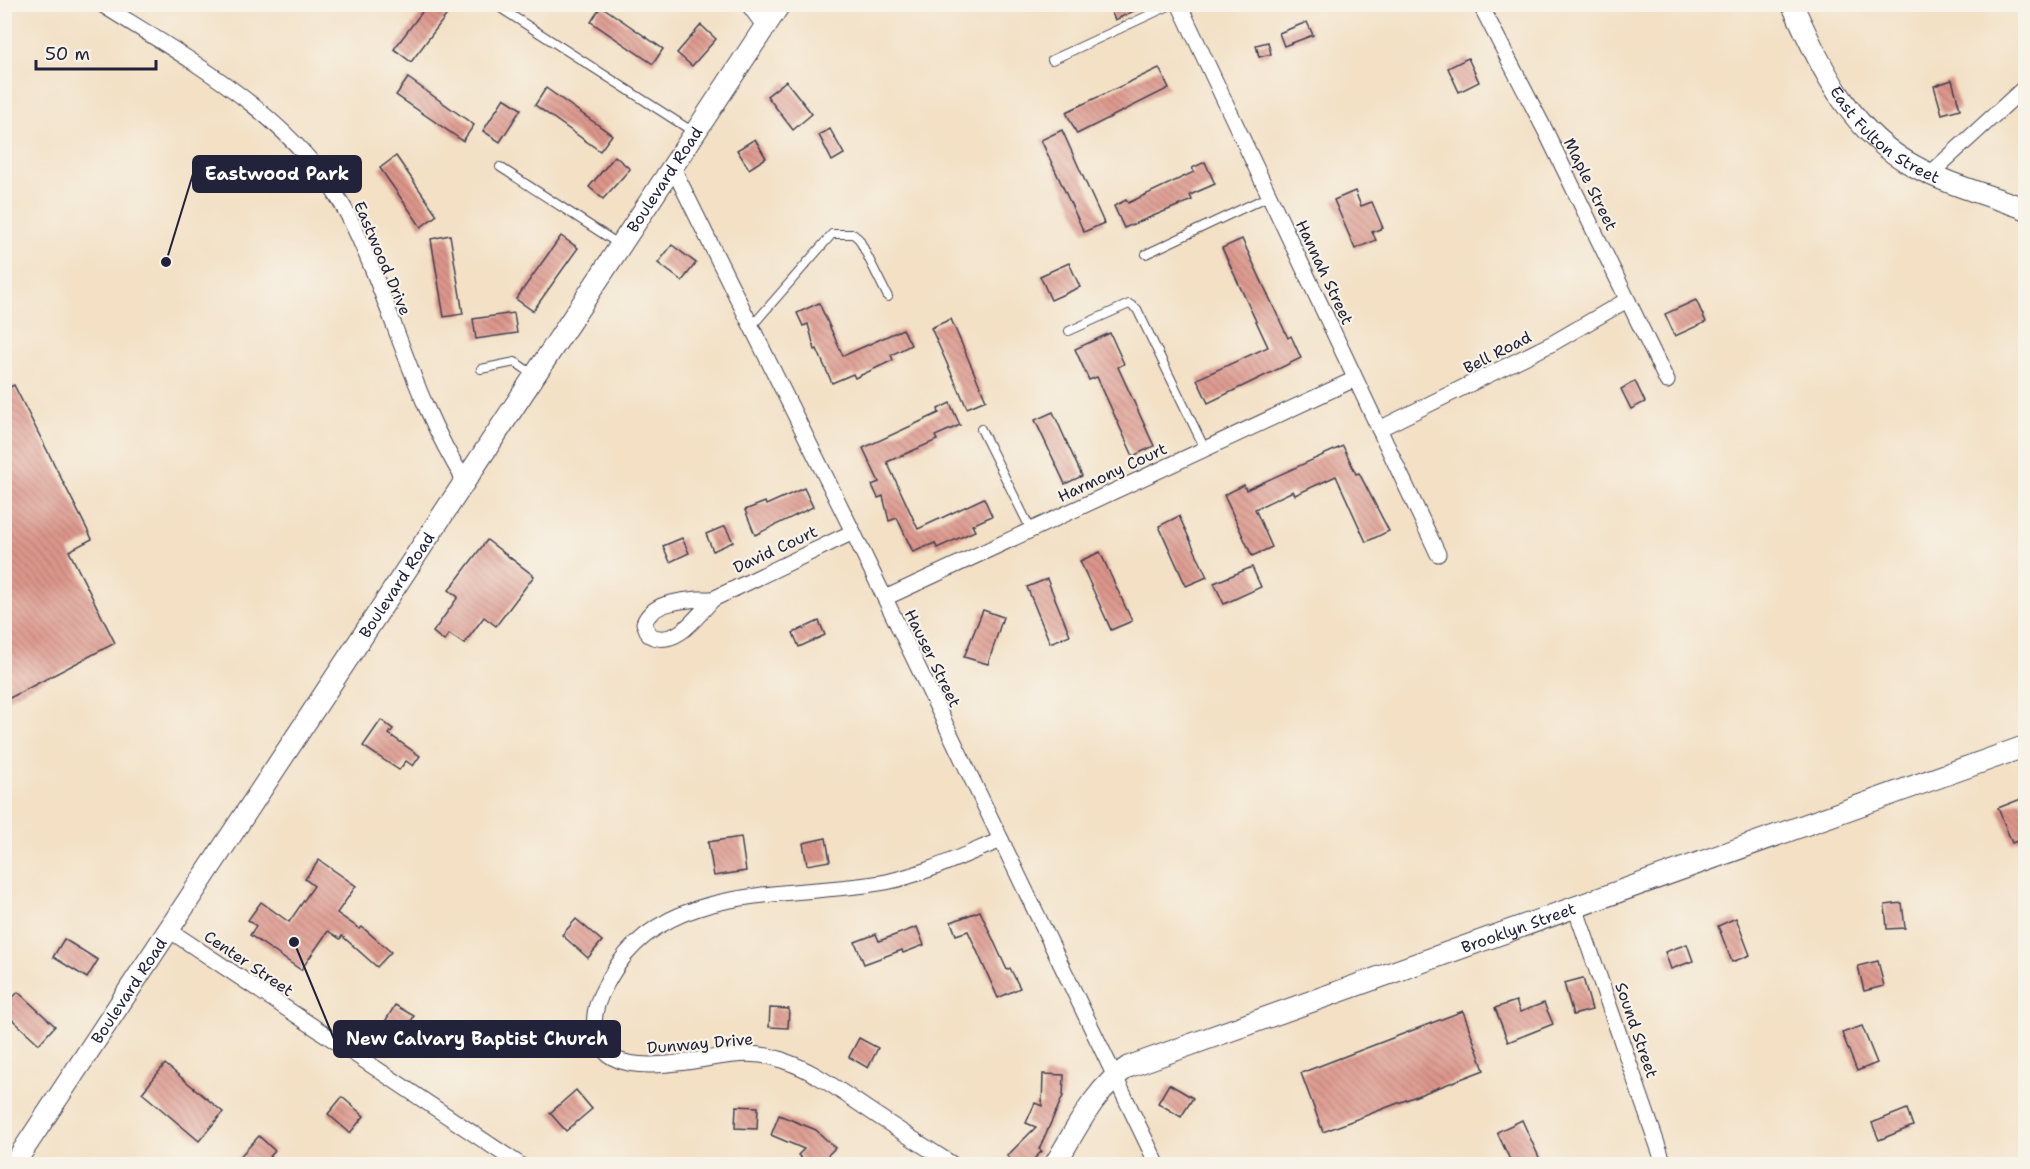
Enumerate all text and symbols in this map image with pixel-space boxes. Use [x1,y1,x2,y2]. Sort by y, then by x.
scale bar [36,33,156,71]
text: 50 m [45,42,90,66]
street label: East Fulton Street [1825,82,1943,188]
street label: Boulevard Road [622,123,707,237]
street label: Maple Street [1559,134,1622,234]
callout: Eastwood Park [193,156,361,192]
text: Eastwood Park [205,162,349,186]
street label: Eastwood Drive [349,198,416,319]
street label: Hannah Street [1291,216,1358,328]
street label: Bell Road [1460,326,1535,378]
street label: Harmony Court [1054,438,1170,507]
street label: David Court [730,521,821,578]
street label: Boulevard Road [354,528,439,642]
street label: Hauser Street [900,606,965,711]
street label: Brooklyn Street [1458,898,1579,958]
street label: Center Street [200,926,297,1001]
street label: Boulevard Road [86,934,172,1048]
street label: Sound Street [1610,980,1663,1081]
callout: New Calvary Baptist Church [334,1021,620,1057]
text: New Calvary Baptist Church [346,1027,608,1051]
street label: Dunway Drive [646,1028,754,1059]

